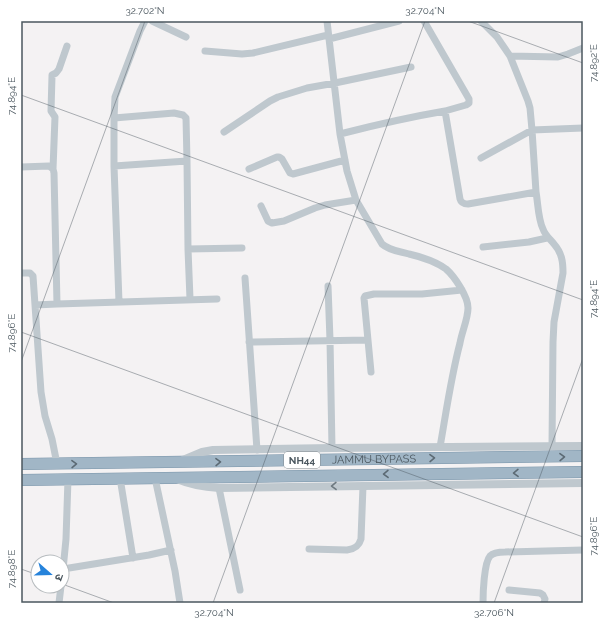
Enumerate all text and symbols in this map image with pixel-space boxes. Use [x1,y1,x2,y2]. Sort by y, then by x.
text: 32.702°N [125,5,165,16]
text: 32.704°N [405,5,445,16]
text: 74.892°E [588,44,599,82]
text: 74.894°E [6,77,17,115]
text: 74.894°E [588,280,599,318]
text: 74.896°E [6,314,17,352]
road number: NH44 [284,452,320,468]
street label: JAMMU BYPASS [332,452,416,466]
one-way arrow [559,453,565,461]
one-way arrow [429,454,435,463]
one-way arrow [215,457,221,466]
one-way arrow [71,459,77,468]
one-way arrow [513,469,519,477]
one-way arrow [383,470,389,479]
one-way arrow [331,482,337,490]
text: 74.896°E [588,517,599,555]
text: 74.898°E [6,550,17,588]
north arrow [30,554,70,594]
text: उ [52,572,66,583]
text: 32.704°N [194,607,234,618]
text: 32.706°N [474,607,514,618]

